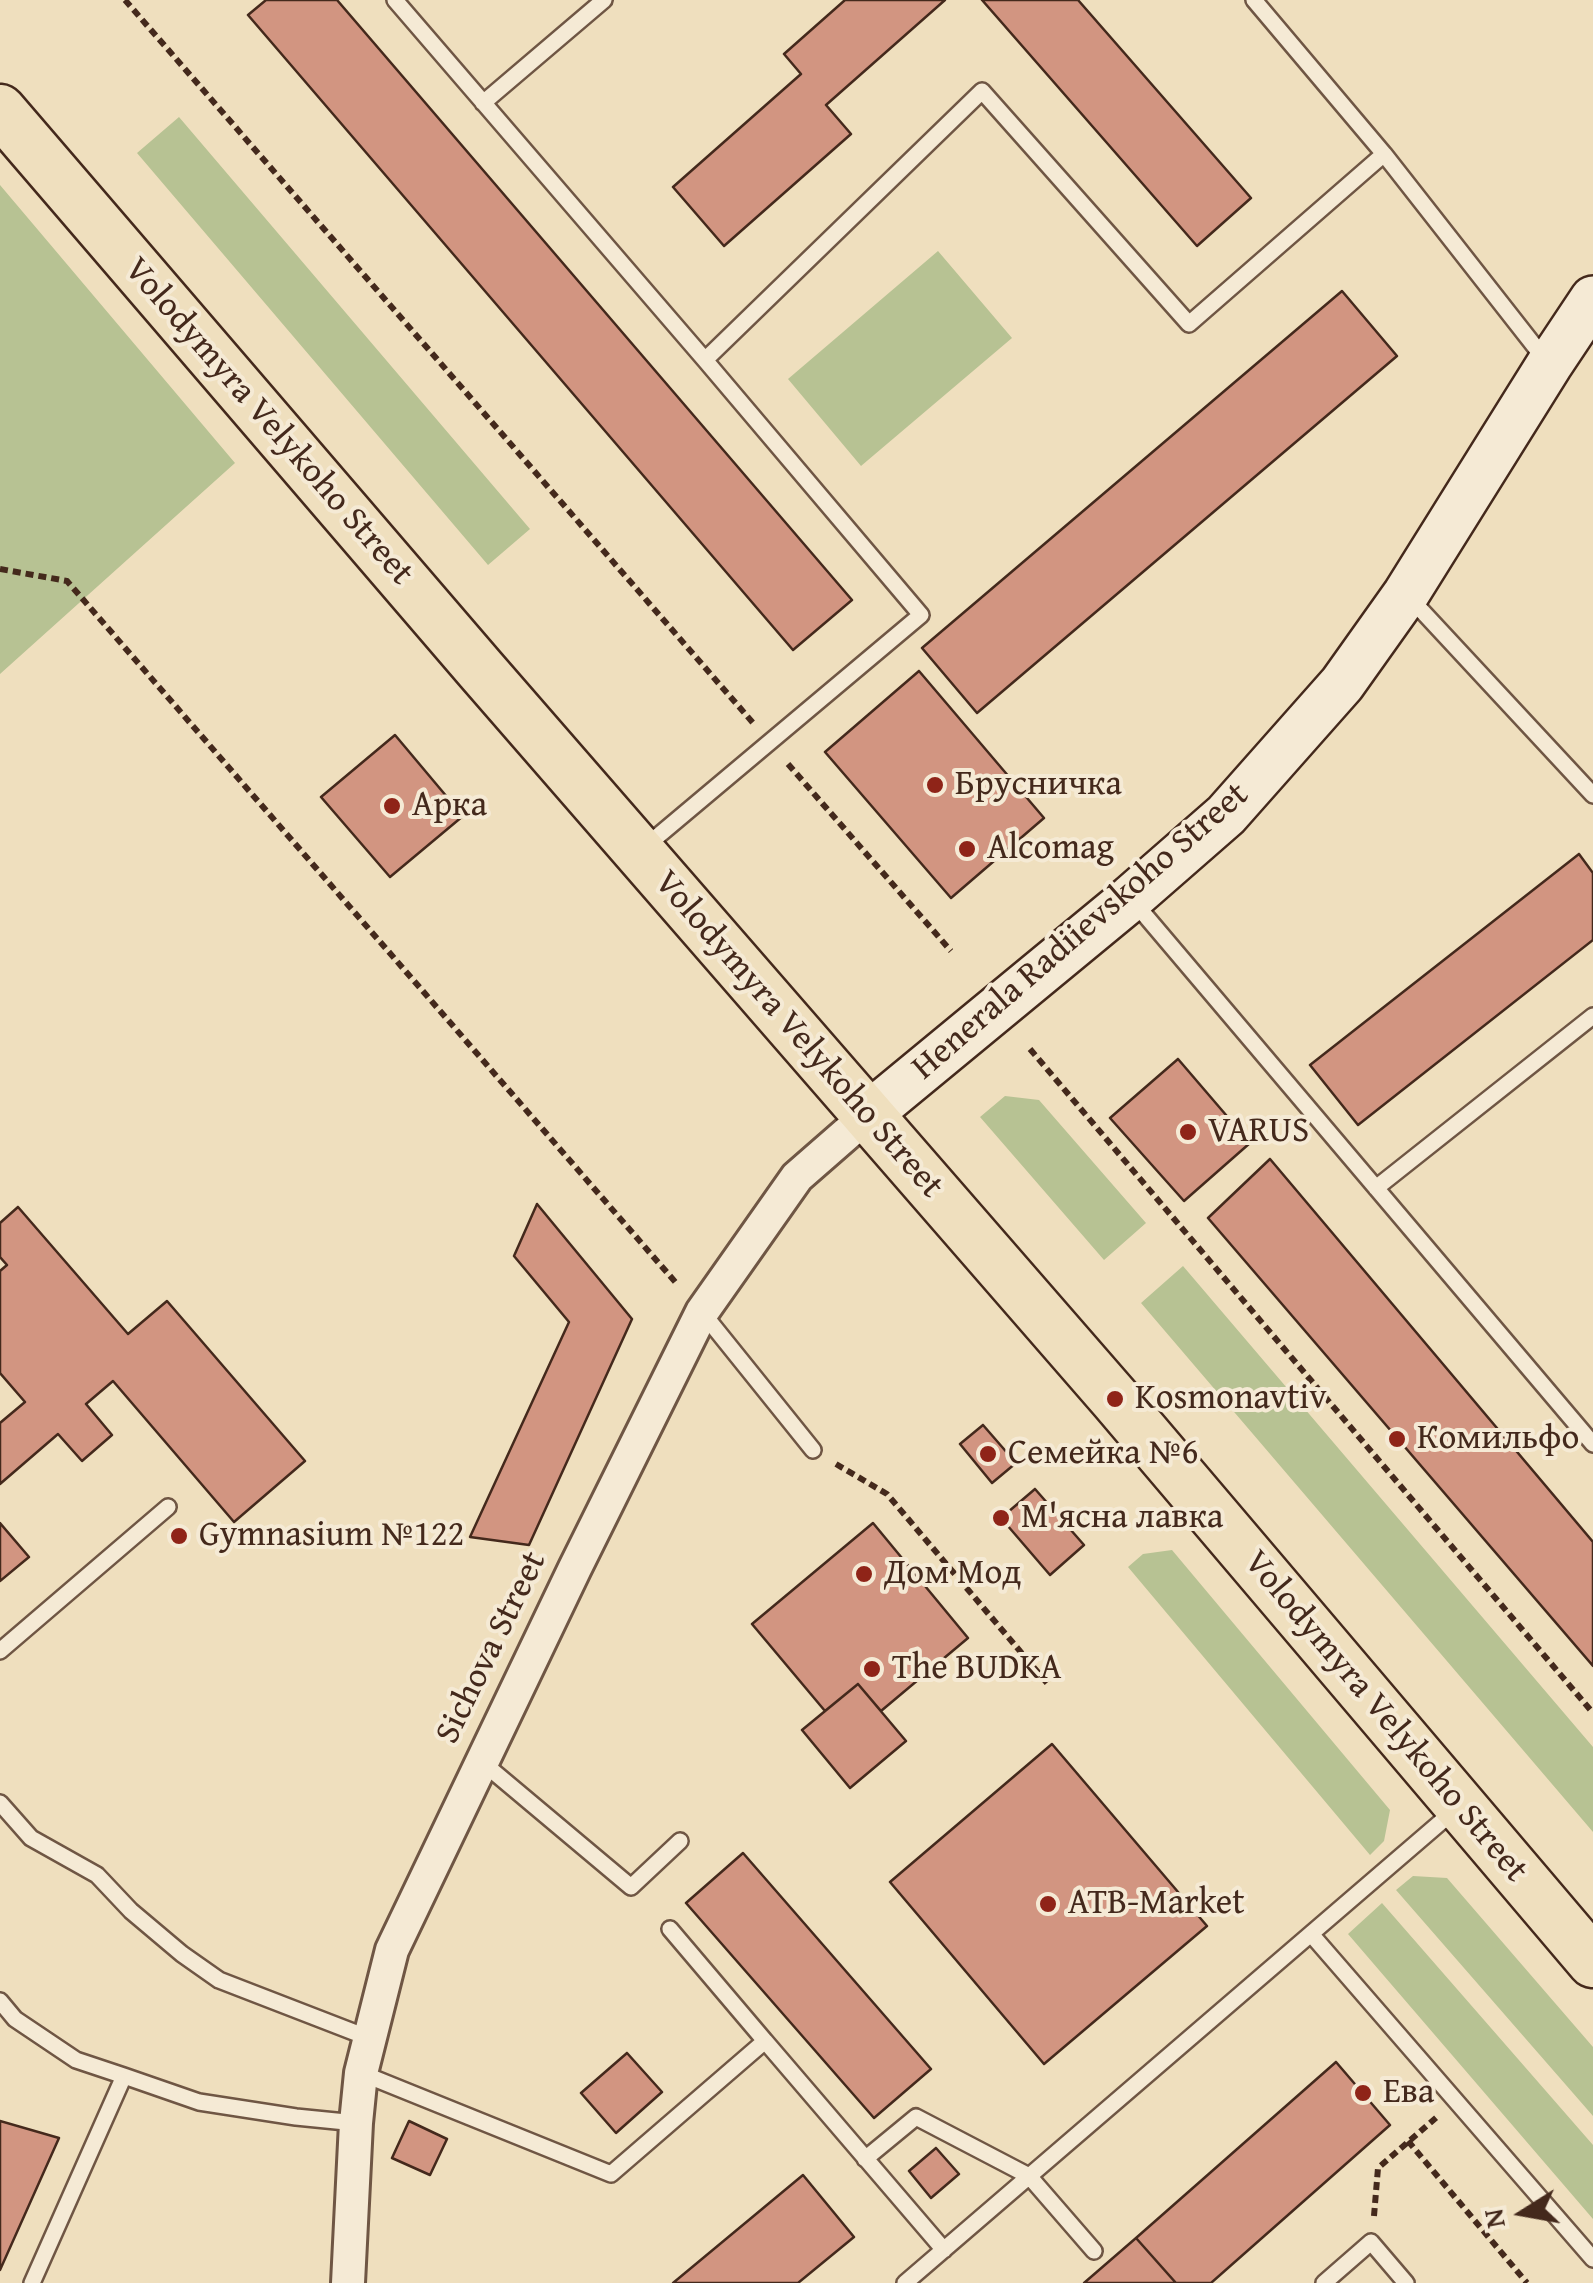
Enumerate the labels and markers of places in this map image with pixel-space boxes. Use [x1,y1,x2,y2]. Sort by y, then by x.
place label: Брусничка [955,764,1122,806]
marker: Брусничка [924,774,946,796]
place label: Арка [412,785,487,827]
marker: Арка [381,795,403,817]
place label: Alcomag [987,828,1114,870]
marker: Alcomag [956,838,978,860]
place label: VARUS [1208,1111,1309,1153]
marker: VARUS [1177,1121,1199,1143]
place label: Kosmonavtiv [1135,1378,1327,1420]
marker: Kosmonavtiv [1104,1388,1126,1410]
place label: Комильфо [1417,1418,1579,1460]
marker: Комильфо [1386,1428,1408,1450]
place label: Семейка №6 [1008,1433,1198,1475]
marker: Семейка №6 [977,1443,999,1465]
place label: М'ясна лавка [1021,1497,1223,1539]
marker: М'ясна лавка [990,1507,1012,1529]
place label: Gymnasium №122 [199,1515,464,1557]
marker: Gymnasium №122 [168,1525,190,1547]
place label: Дом Мод [884,1553,1021,1595]
marker: Дом Мод [853,1563,875,1585]
place label: The BUDKA [892,1648,1061,1690]
marker: The BUDKA [861,1658,883,1680]
place label: ATB-Market [1068,1883,1245,1925]
marker: ATB-Market [1037,1893,1059,1915]
place label: Ева [1383,2072,1434,2114]
marker: Ева [1352,2082,1374,2104]

